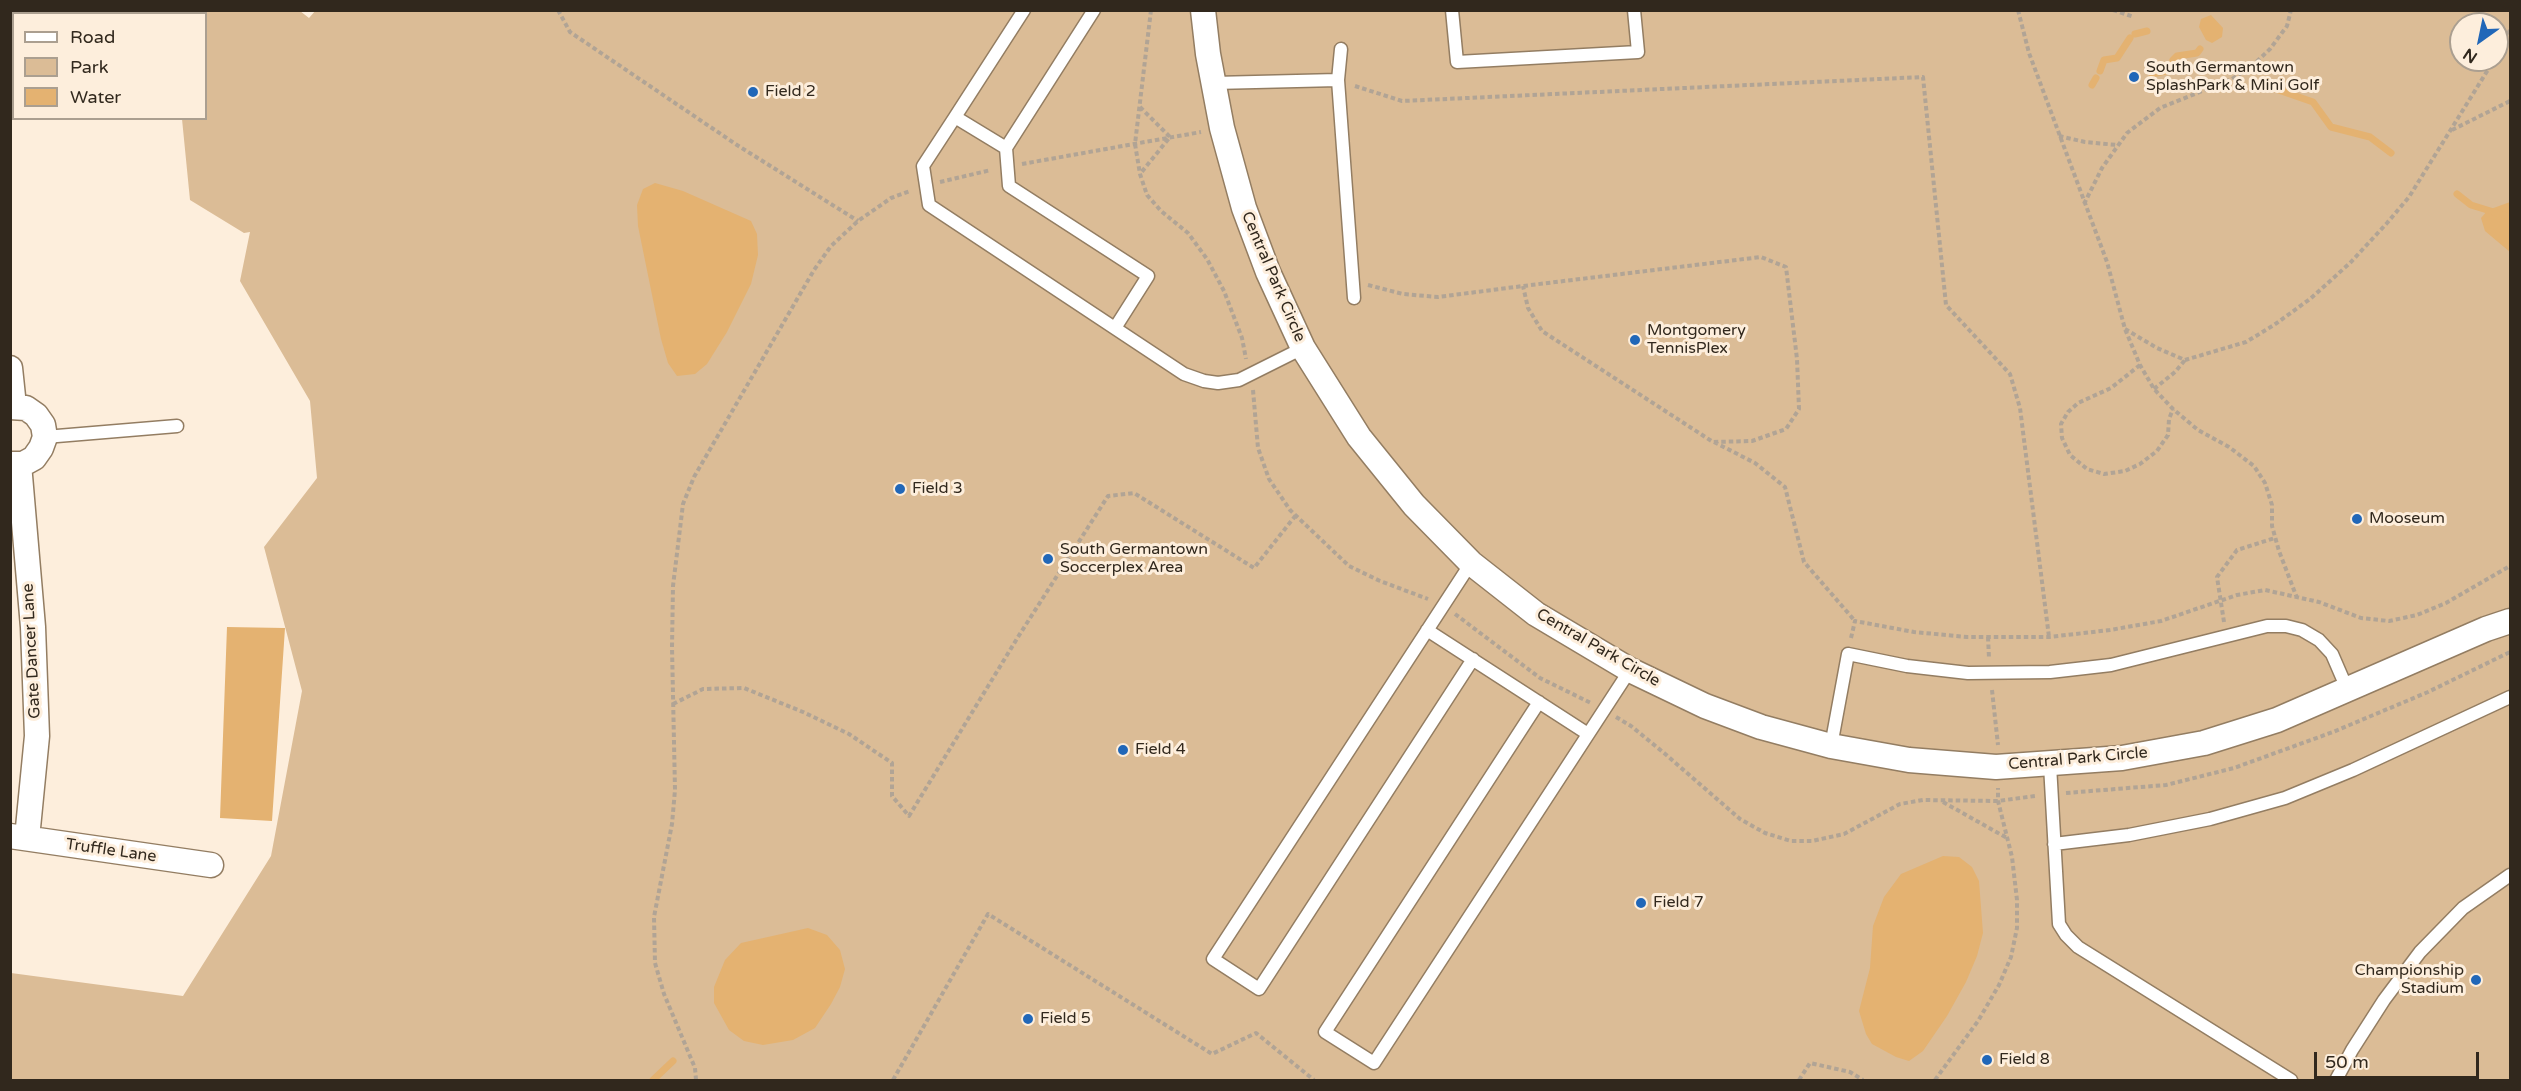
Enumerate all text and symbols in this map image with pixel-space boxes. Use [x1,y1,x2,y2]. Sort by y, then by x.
legend [12,12,207,120]
north arrow [2449,12,2509,72]
text: Road [70,26,115,48]
text: N [2459,44,2481,67]
text: Park [70,56,108,78]
place label: South Germantown SplashPark & Mini Golf [2146,58,2319,96]
marker: South Germantown SplashPark & Mini Golf [2127,70,2141,84]
place label: Field 2 [765,82,816,102]
marker: Field 2 [746,85,760,99]
text: Water [70,86,121,108]
street label: Central Park Circle [1237,209,1309,345]
place label: Montgomery TennisPlex [1647,321,1746,359]
marker: Montgomery TennisPlex [1628,333,1642,347]
place label: Field 3 [912,479,963,499]
marker: Field 3 [893,482,907,496]
place label: Mooseum [2369,509,2445,529]
marker: Mooseum [2350,512,2364,526]
place label: South Germantown Soccerplex Area [1060,540,1208,578]
marker: South Germantown Soccerplex Area [1041,552,1055,566]
street label: Gate Dancer Lane [19,583,45,719]
street label: Central Park Circle [1533,605,1663,691]
place label: Field 4 [1135,740,1186,760]
marker: Field 4 [1116,743,1130,757]
street label: Central Park Circle [2008,743,2148,775]
street label: Truffle Lane [64,835,158,867]
place label: Field 7 [1653,893,1704,913]
marker: Field 7 [1634,896,1648,910]
place label: Championship Stadium [2354,961,2464,999]
marker: Championship Stadium [2469,973,2483,987]
place label: Field 5 [1040,1009,1091,1029]
marker: Field 5 [1021,1012,1035,1026]
scale bar [2317,1040,2482,1078]
place label: Field 8 [1999,1050,2050,1070]
text: 50 m [2325,1051,2369,1073]
marker: Field 8 [1980,1053,1994,1067]

